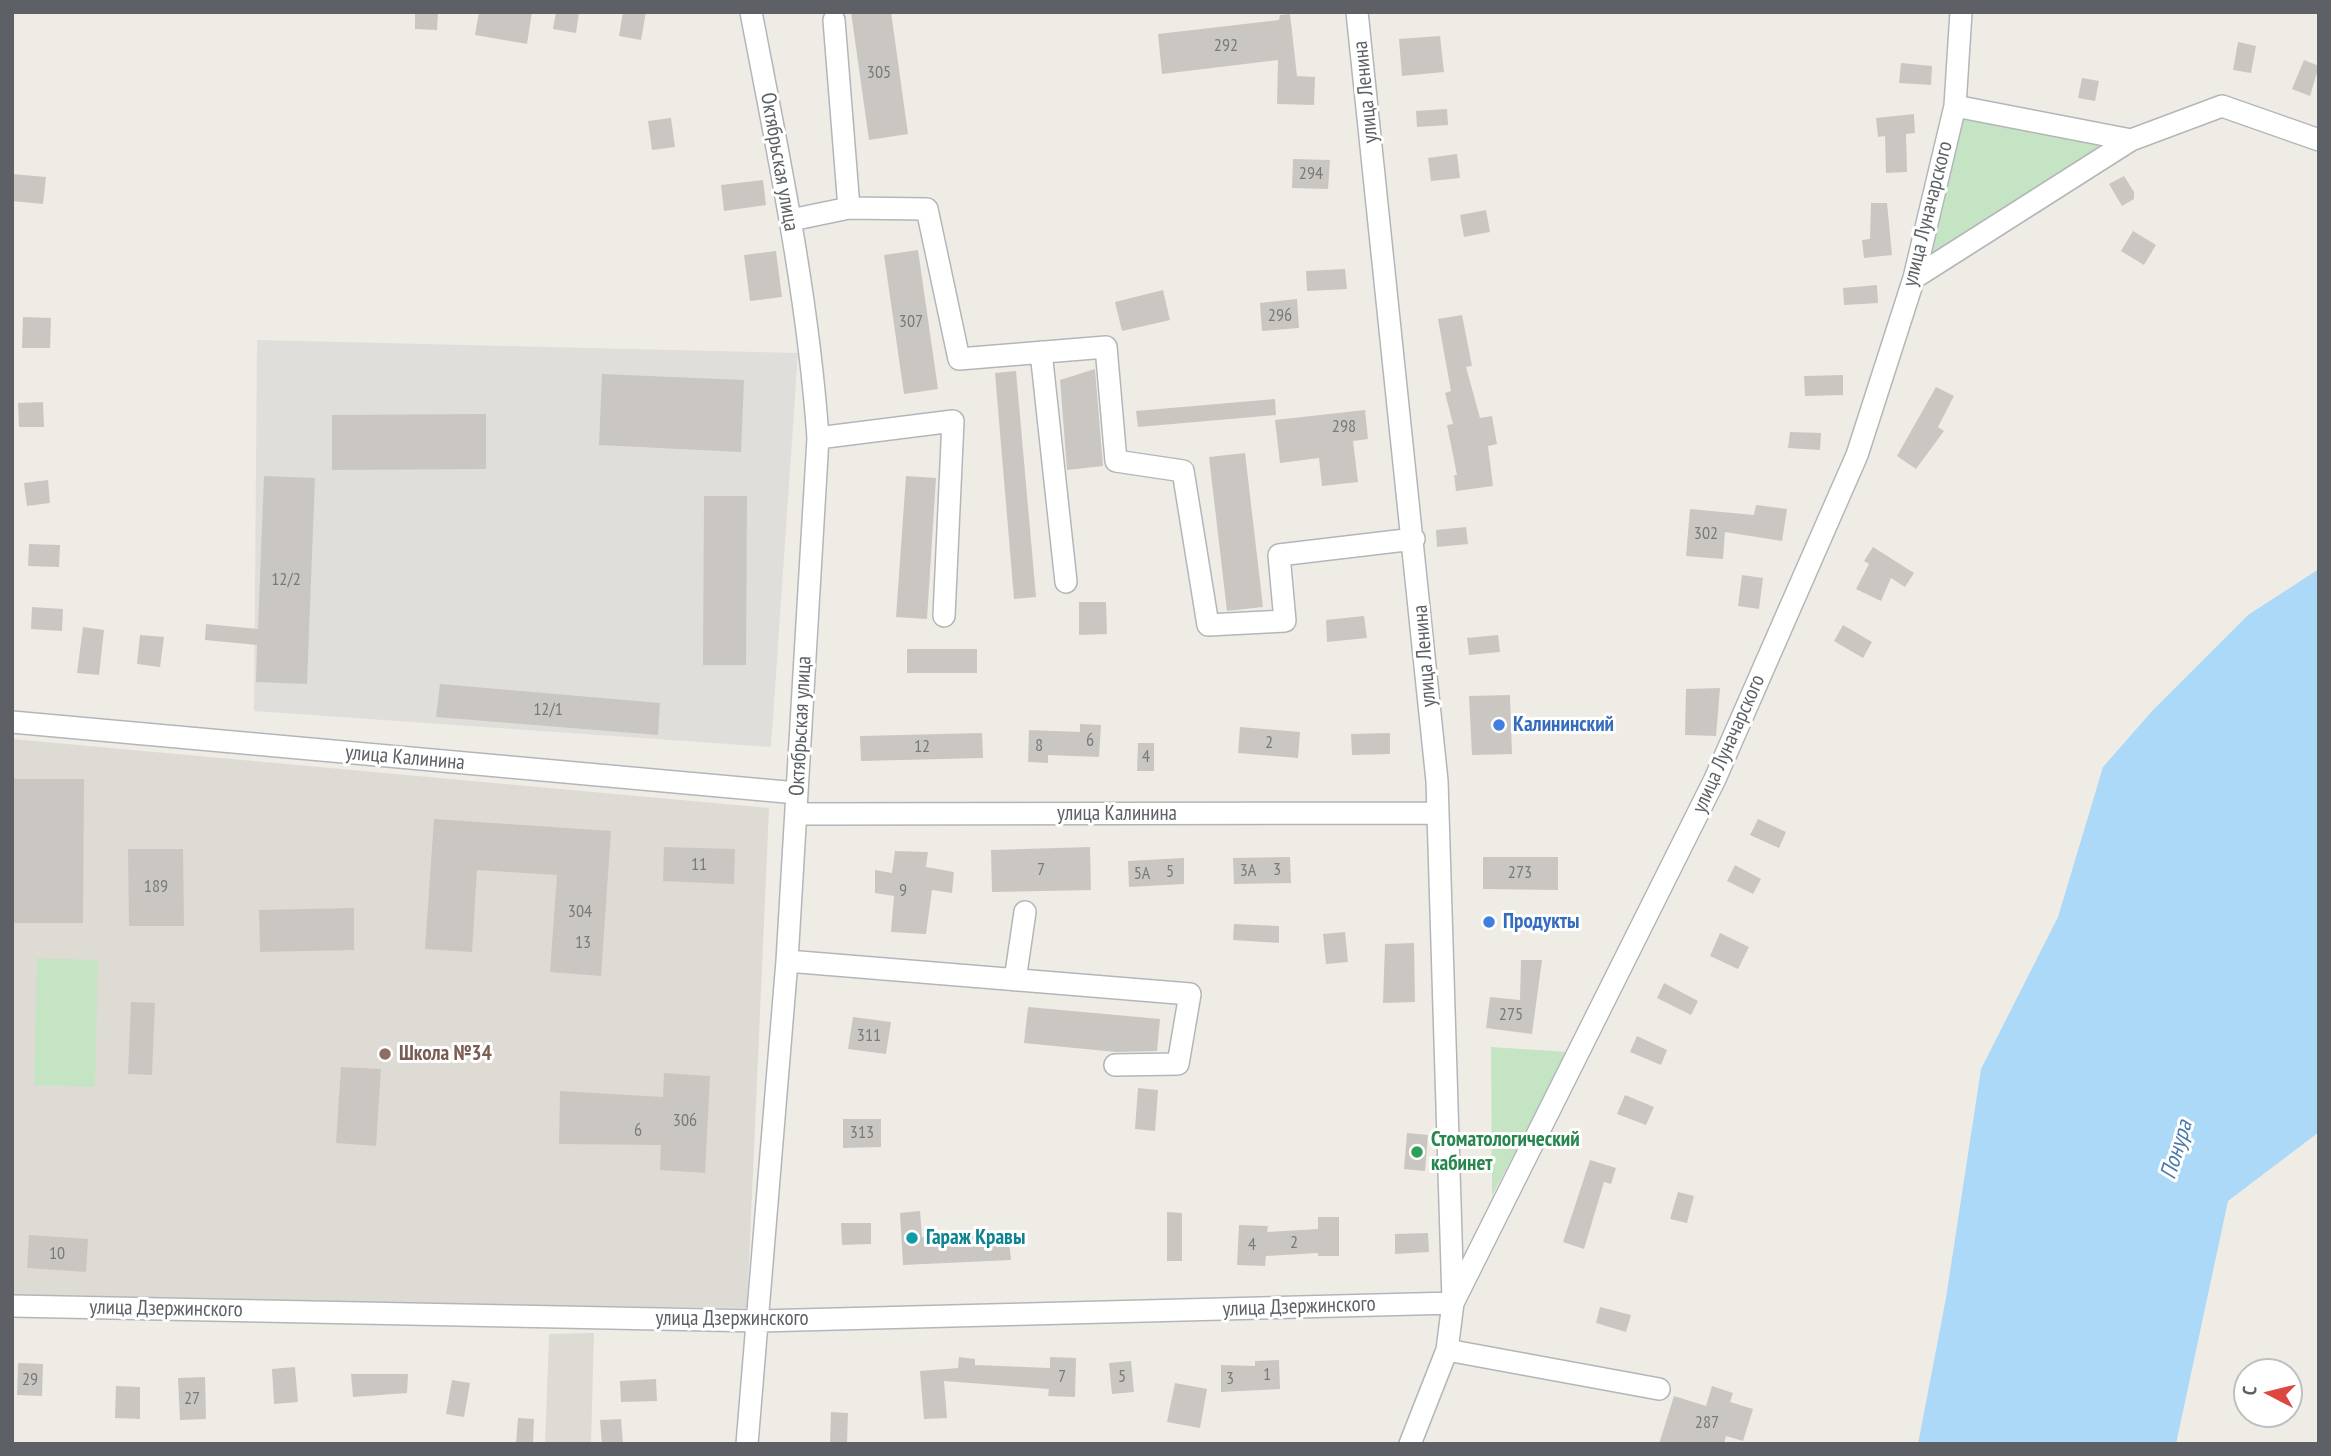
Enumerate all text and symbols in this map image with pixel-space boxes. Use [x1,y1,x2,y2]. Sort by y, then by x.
house number: 292 [1214,35,1238,57]
street label: улица Ленина [1348,40,1384,144]
house number: 305 [867,62,891,84]
street label: Октябрьская улица [754,91,804,233]
street label: улица Луначарского [1898,139,1958,289]
house number: 294 [1299,163,1323,185]
house number: 296 [1268,305,1292,327]
house number: 307 [899,311,923,333]
house number: 298 [1332,416,1356,438]
house number: 302 [1694,523,1718,545]
house number: 12/2 [271,569,301,591]
street label: улица Ленина [1408,604,1442,708]
street label: Октябрьская улица [785,655,817,797]
street label: улица Луначарского [1687,671,1771,817]
house number: 12/1 [533,699,563,721]
place label: Калининский [1513,712,1614,738]
marker: Калининский [1491,717,1507,733]
house number: 6 [1086,730,1094,752]
house number: 2 [1265,732,1273,754]
house number: 8 [1035,735,1043,757]
house number: 12 [914,736,930,758]
street label: улица Калинина [344,740,466,776]
house number: 4 [1142,746,1150,768]
street label: улица Калинина [1057,801,1177,827]
house number: 11 [691,854,707,876]
house number: 7 [1037,859,1045,881]
house number: 3 [1273,859,1281,881]
house number: 3А [1240,860,1256,882]
house number: 5 [1166,861,1174,883]
house number: 273 [1508,862,1532,884]
house number: 5А [1134,863,1150,885]
house number: 189 [144,876,168,898]
house number: 9 [899,880,907,902]
house number: 304 [568,901,592,923]
place label: Продукты [1503,909,1579,935]
marker: Продукты [1481,914,1497,930]
house number: 13 [575,932,591,954]
house number: 275 [1499,1004,1523,1026]
house number: 311 [857,1025,881,1047]
place label: Школа №34 [399,1041,492,1067]
marker: Школа №34 [377,1046,393,1062]
house number: 306 [673,1110,697,1132]
water label: Понура [2155,1117,2199,1183]
house number: 6 [634,1120,642,1142]
house number: 313 [850,1122,874,1144]
place label: Стоматологический кабинет [1431,1127,1580,1177]
marker: Стоматологический кабинет [1409,1144,1425,1160]
place label: Гараж Кравы [926,1225,1025,1251]
marker: Гараж Кравы [904,1230,920,1246]
house number: 2 [1290,1232,1298,1254]
house number: 4 [1248,1234,1256,1256]
house number: 10 [49,1243,65,1265]
street label: улица Дзержинского [1222,1292,1376,1322]
street label: улица Дзержинского [89,1295,243,1323]
street label: улица Дзержинского [655,1306,809,1332]
north arrow [2233,1358,2303,1428]
house number: 1 [1263,1364,1271,1386]
house number: 7 [1058,1366,1066,1388]
house number: 5 [1118,1366,1126,1388]
house number: 3 [1226,1368,1234,1390]
house number: 29 [22,1369,38,1391]
text: С [2237,1385,2262,1396]
house number: 27 [184,1388,200,1410]
house number: 287 [1695,1412,1719,1434]

